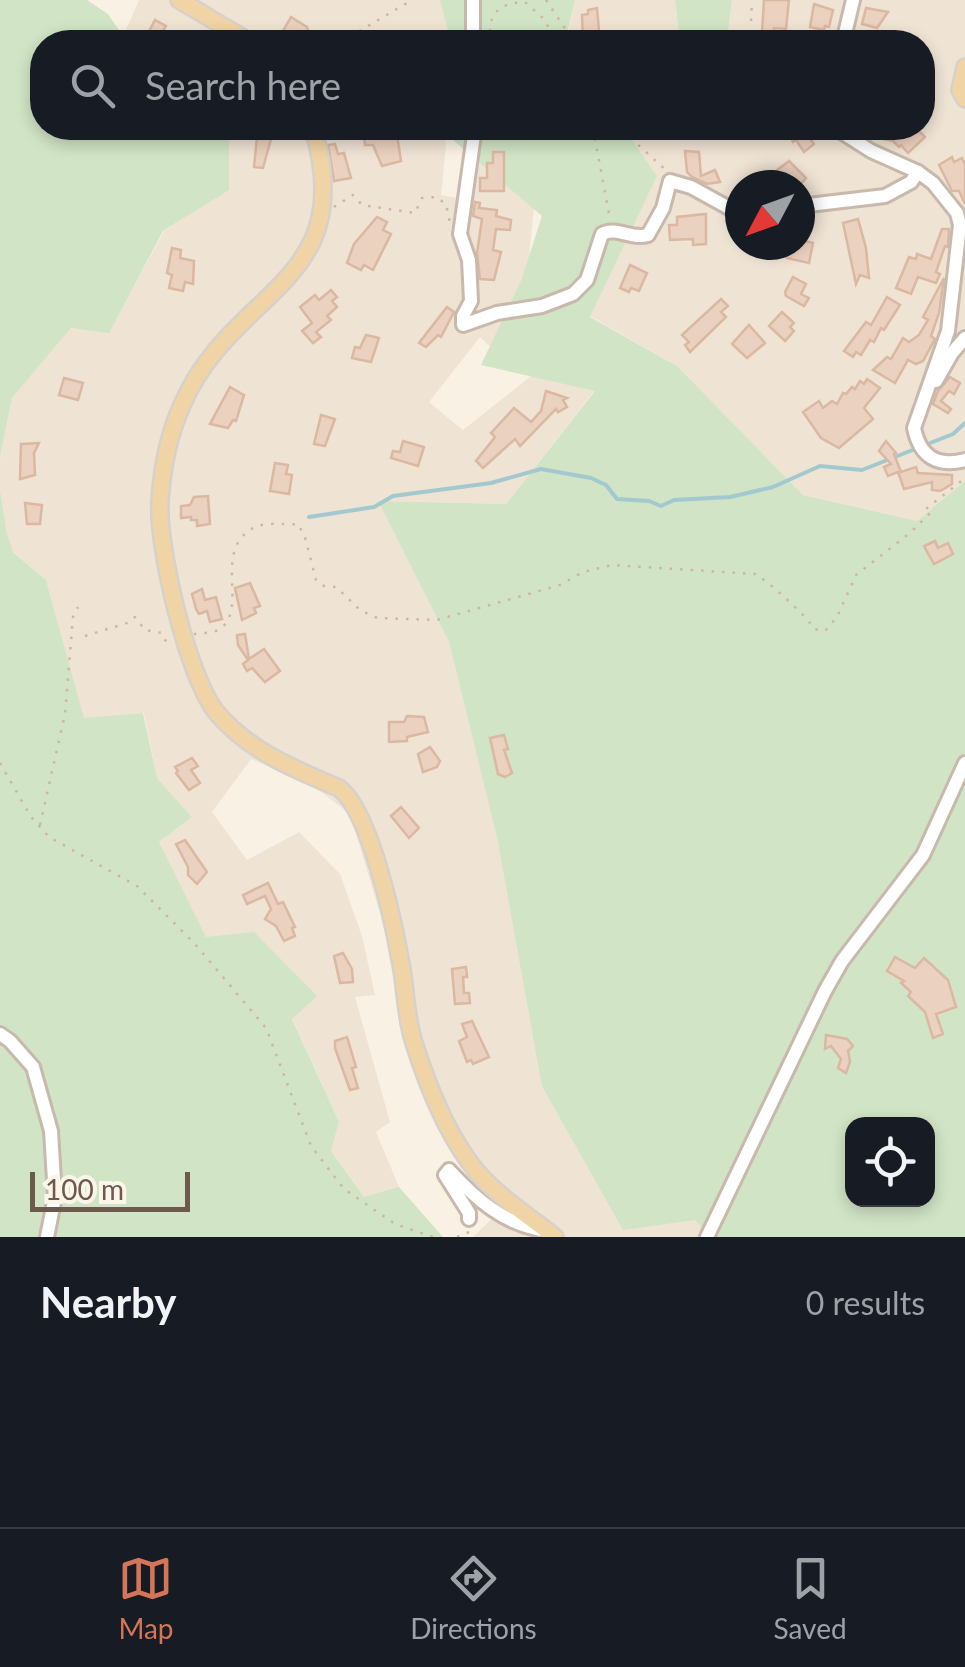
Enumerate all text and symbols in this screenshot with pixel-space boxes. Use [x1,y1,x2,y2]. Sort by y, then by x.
search box [30,30,935,140]
icon: search [65,58,120,113]
text: Search here [145,62,341,108]
north arrow [725,170,815,260]
map controls [845,1117,935,1207]
button: locate [845,1117,935,1207]
scale bar [30,1167,190,1212]
text: 100 m [45,1172,124,1206]
text: Nearby [40,1277,177,1327]
text: 0 results [806,1283,925,1322]
tab: Map [118,1551,174,1645]
tab: Directions [410,1551,537,1645]
tab: Saved [773,1551,847,1645]

